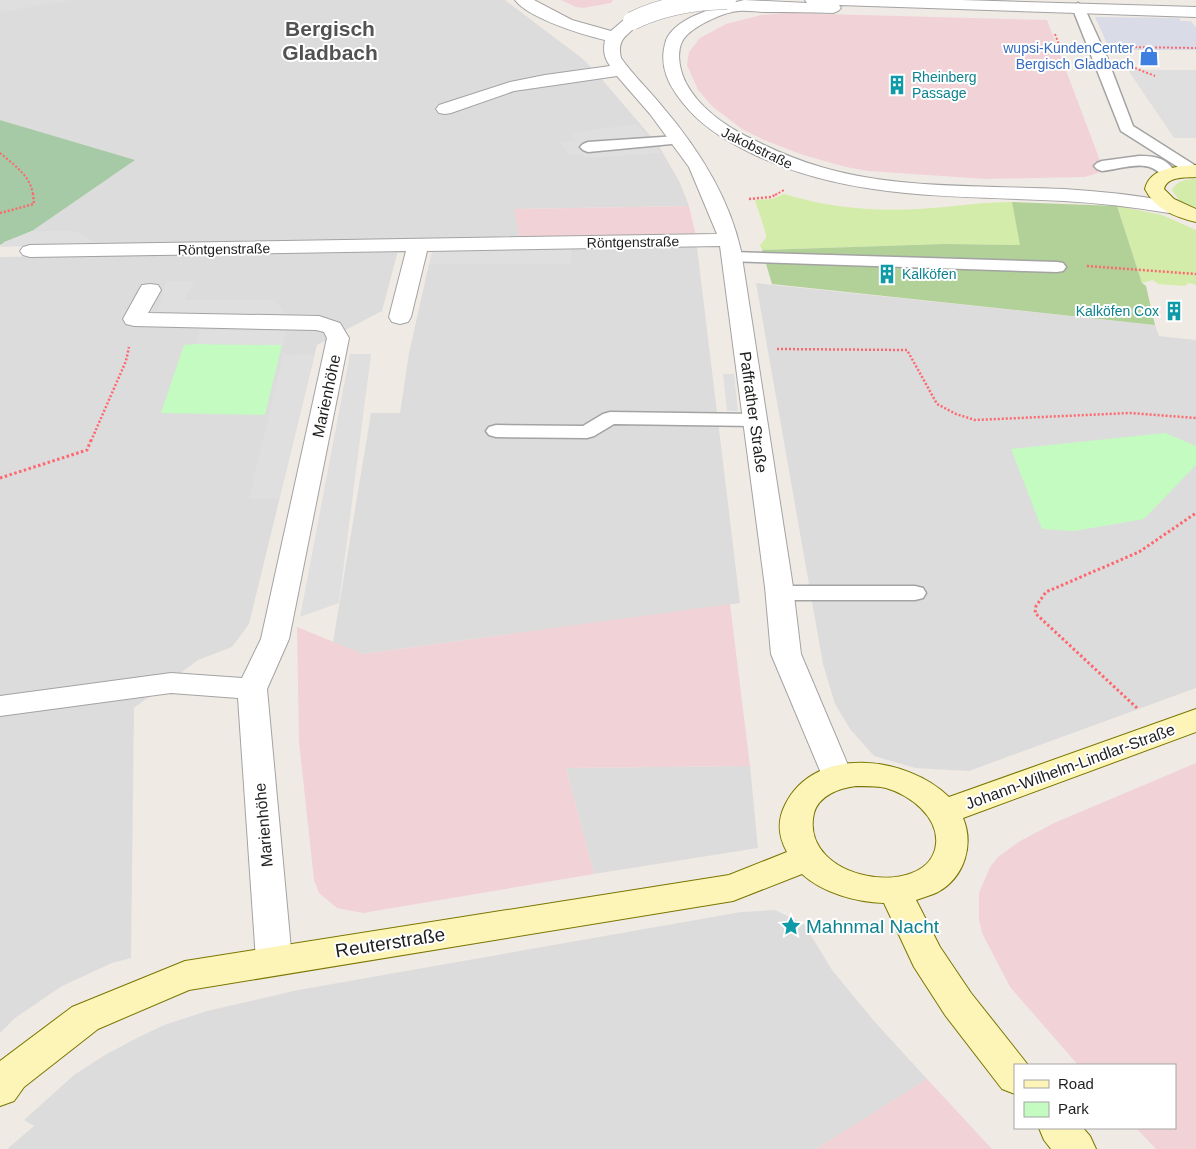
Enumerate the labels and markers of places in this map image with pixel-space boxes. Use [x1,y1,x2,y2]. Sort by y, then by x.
place label: wupsi-KundenCenter Bergisch Gladbach [1002,40,1134,72]
shop icon: wupsi-KundenCenter Bergisch Gladbach [1138,45,1160,67]
place label: Rheinberg Passage [912,69,977,101]
building icon: Rheinberg Passage [886,74,908,96]
building icon: Kalköfen [876,263,898,285]
place label: Kalköfen [902,266,956,282]
building icon: Kalköfen Cox [1163,300,1185,322]
place label: Kalköfen Cox [1076,303,1159,319]
place icon: Mahnmal Nacht [780,915,802,937]
place label: Mahnmal Nacht [806,916,940,937]

